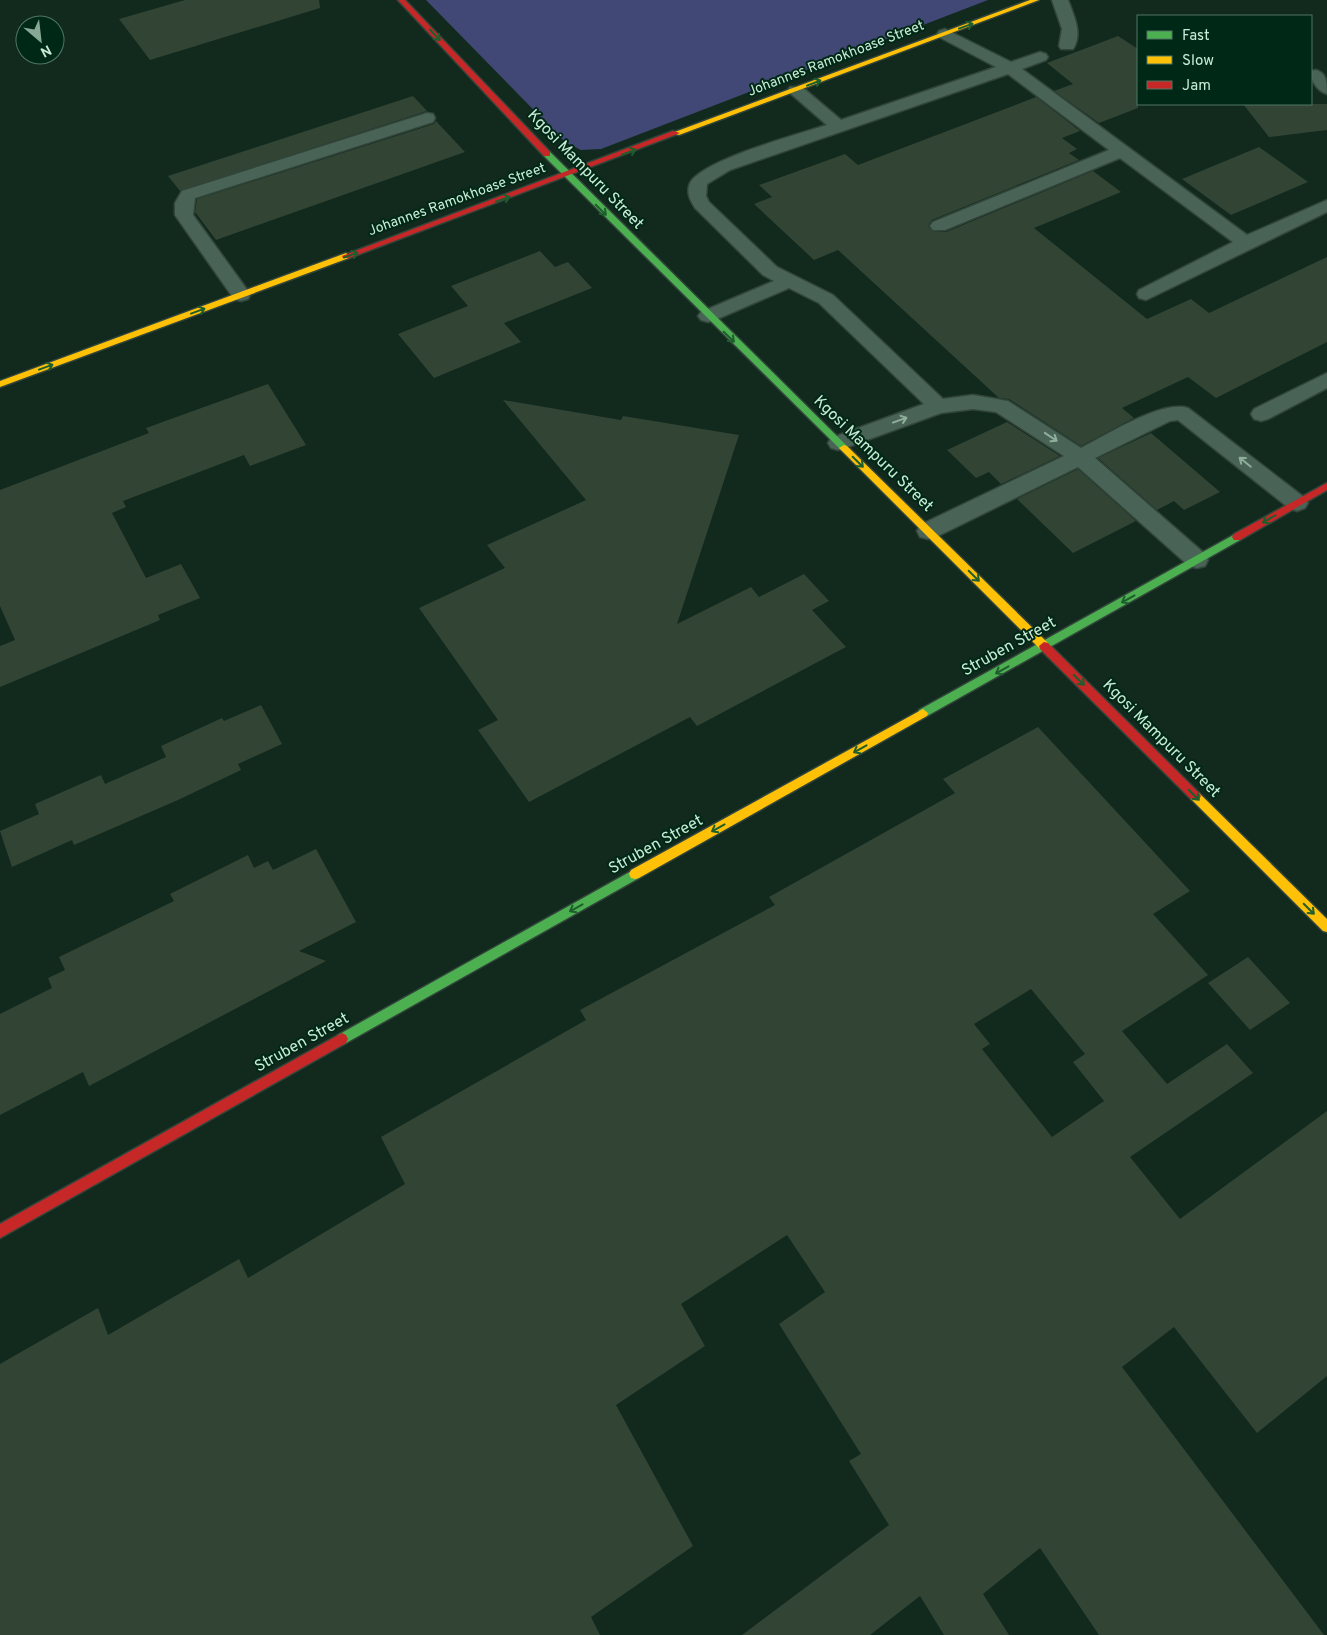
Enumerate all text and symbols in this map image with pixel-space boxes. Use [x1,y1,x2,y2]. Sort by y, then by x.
north arrow [15,15,65,65]
legend [1137,15,1312,105]
street label: Johannes Ramokhoase Street [745,17,927,101]
one-way arrow [958,21,973,30]
text: Fast [1182,27,1210,46]
one-way arrow [429,29,441,42]
text: N [37,40,54,60]
text: Slow [1182,52,1214,71]
text: Jam [1182,77,1211,96]
one-way arrow [806,78,821,87]
street label: Kgosi Mampuru Street [523,106,647,234]
one-way arrow [621,147,636,156]
street label: Johannes Ramokhoase Street [366,160,548,240]
one-way arrow [495,194,511,203]
one-way arrow [595,204,607,216]
one-way arrow [343,250,358,259]
one-way arrow [190,306,206,315]
one-way arrow [723,330,735,343]
one-way arrow [38,362,53,371]
street label: Kgosi Mampuru Street [809,392,937,516]
one-way arrow [892,415,908,424]
one-way arrow [1044,432,1058,442]
one-way arrow [852,456,864,468]
one-way arrow [1239,456,1252,467]
one-way arrow [1263,514,1277,524]
one-way arrow [968,570,980,582]
one-way arrow [1121,594,1136,604]
street label: Struben Street [958,613,1060,681]
one-way arrow [994,665,1009,675]
one-way arrow [1073,674,1085,687]
street label: Kgosi Mampuru Street [1098,676,1224,802]
one-way arrow [853,745,868,754]
one-way arrow [1188,789,1200,801]
street label: Struben Street [605,811,707,879]
one-way arrow [712,824,726,834]
one-way arrow [569,903,584,913]
one-way arrow [1303,903,1315,915]
street label: Struben Street [251,1009,353,1077]

